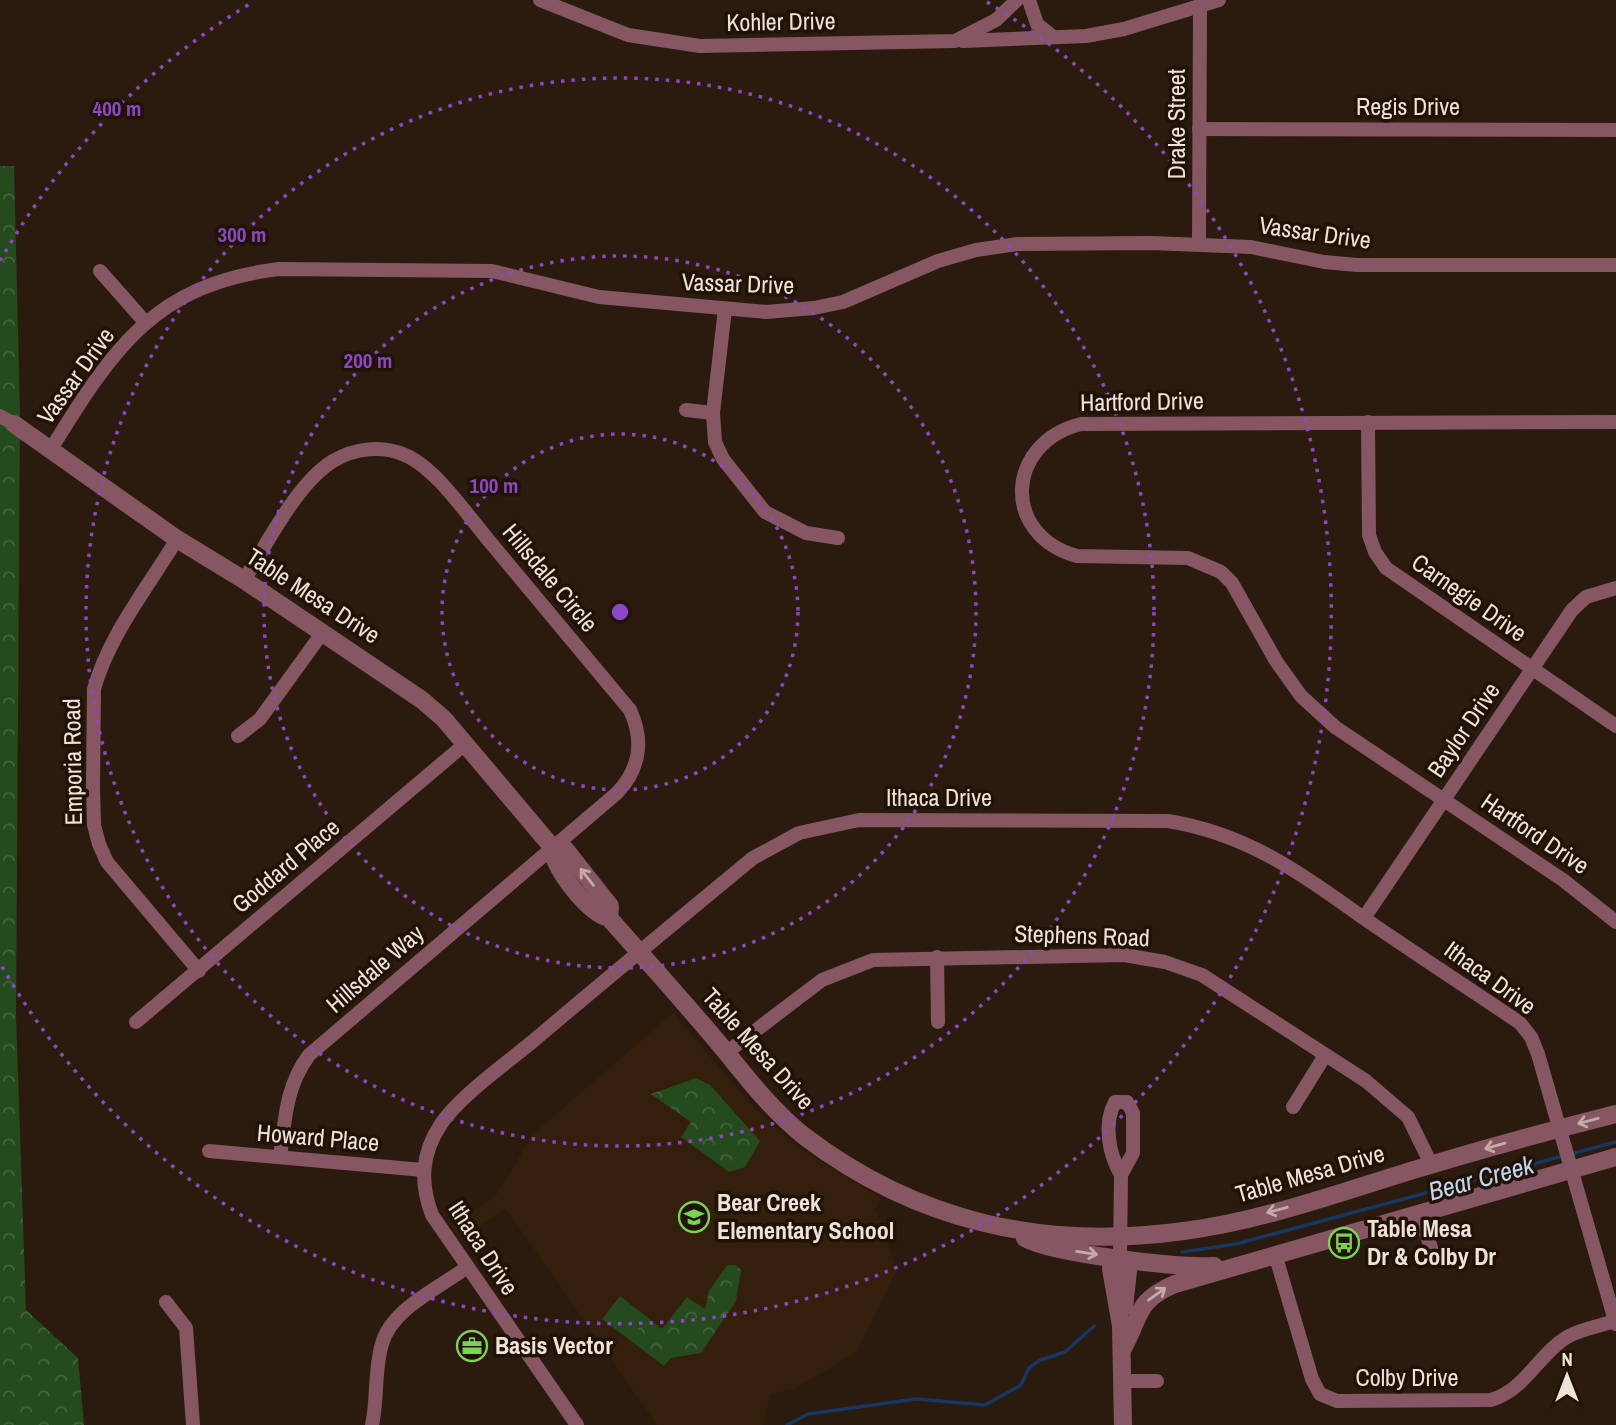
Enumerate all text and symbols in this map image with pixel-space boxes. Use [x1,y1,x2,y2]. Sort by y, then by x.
street label: Kohler Drive [726,4,836,38]
street label: Drake Street [1160,68,1192,179]
street label: Regis Drive [1356,90,1460,122]
text: 400 m [93,94,141,123]
street label: Vassar Drive [1257,208,1373,256]
text: 300 m [218,220,266,249]
street label: Vassar Drive [681,265,795,301]
street label: Vassar Drive [29,321,121,430]
text: 200 m [344,346,392,375]
street label: Hartford Drive [1080,384,1204,418]
text: 100 m [470,471,518,500]
street label: Hillsdale Circle [496,516,606,638]
street label: Table Mesa Drive [240,540,387,650]
street label: Carnegie Drive [1406,546,1533,649]
centre of rings [608,600,632,624]
street label: Baylor Drive [1420,676,1507,783]
street label: Emporia Road [55,698,89,826]
street label: Ithaca Drive [886,781,992,813]
street label: Hartford Drive [1475,785,1596,881]
street label: Goddard Place [225,811,346,920]
one-way arrow [580,868,595,887]
street label: Hillsdale Way [319,917,430,1020]
street label: Stephens Road [1014,917,1150,953]
street label: Ithaca Drive [1438,933,1543,1021]
street label: Table Mesa Drive [695,981,822,1116]
one-way arrow [1578,1115,1600,1128]
street label: Howard Place [256,1116,380,1158]
street label: Table Mesa Drive [1232,1137,1388,1210]
one-way arrow [1484,1141,1506,1154]
water label: Bear Creek [1424,1146,1539,1208]
place label: Bear Creek Elementary School [717,1186,894,1246]
street label: Ithaca Drive [442,1194,526,1301]
school or university icon: Bear Creek Elementary School [677,1200,711,1234]
one-way arrow [1266,1204,1288,1217]
place label: Table Mesa Dr & Colby Dr [1367,1212,1496,1272]
bus stop icon: Table Mesa Dr & Colby Dr [1327,1226,1361,1260]
one-way arrow [1076,1247,1098,1260]
one-way arrow [1147,1287,1166,1301]
office icon: Basis Vector [455,1329,489,1363]
place label: Basis Vector [495,1329,613,1361]
north arrow [1532,1341,1602,1411]
text: N [1561,1346,1573,1372]
street label: Colby Drive [1356,1361,1458,1393]

